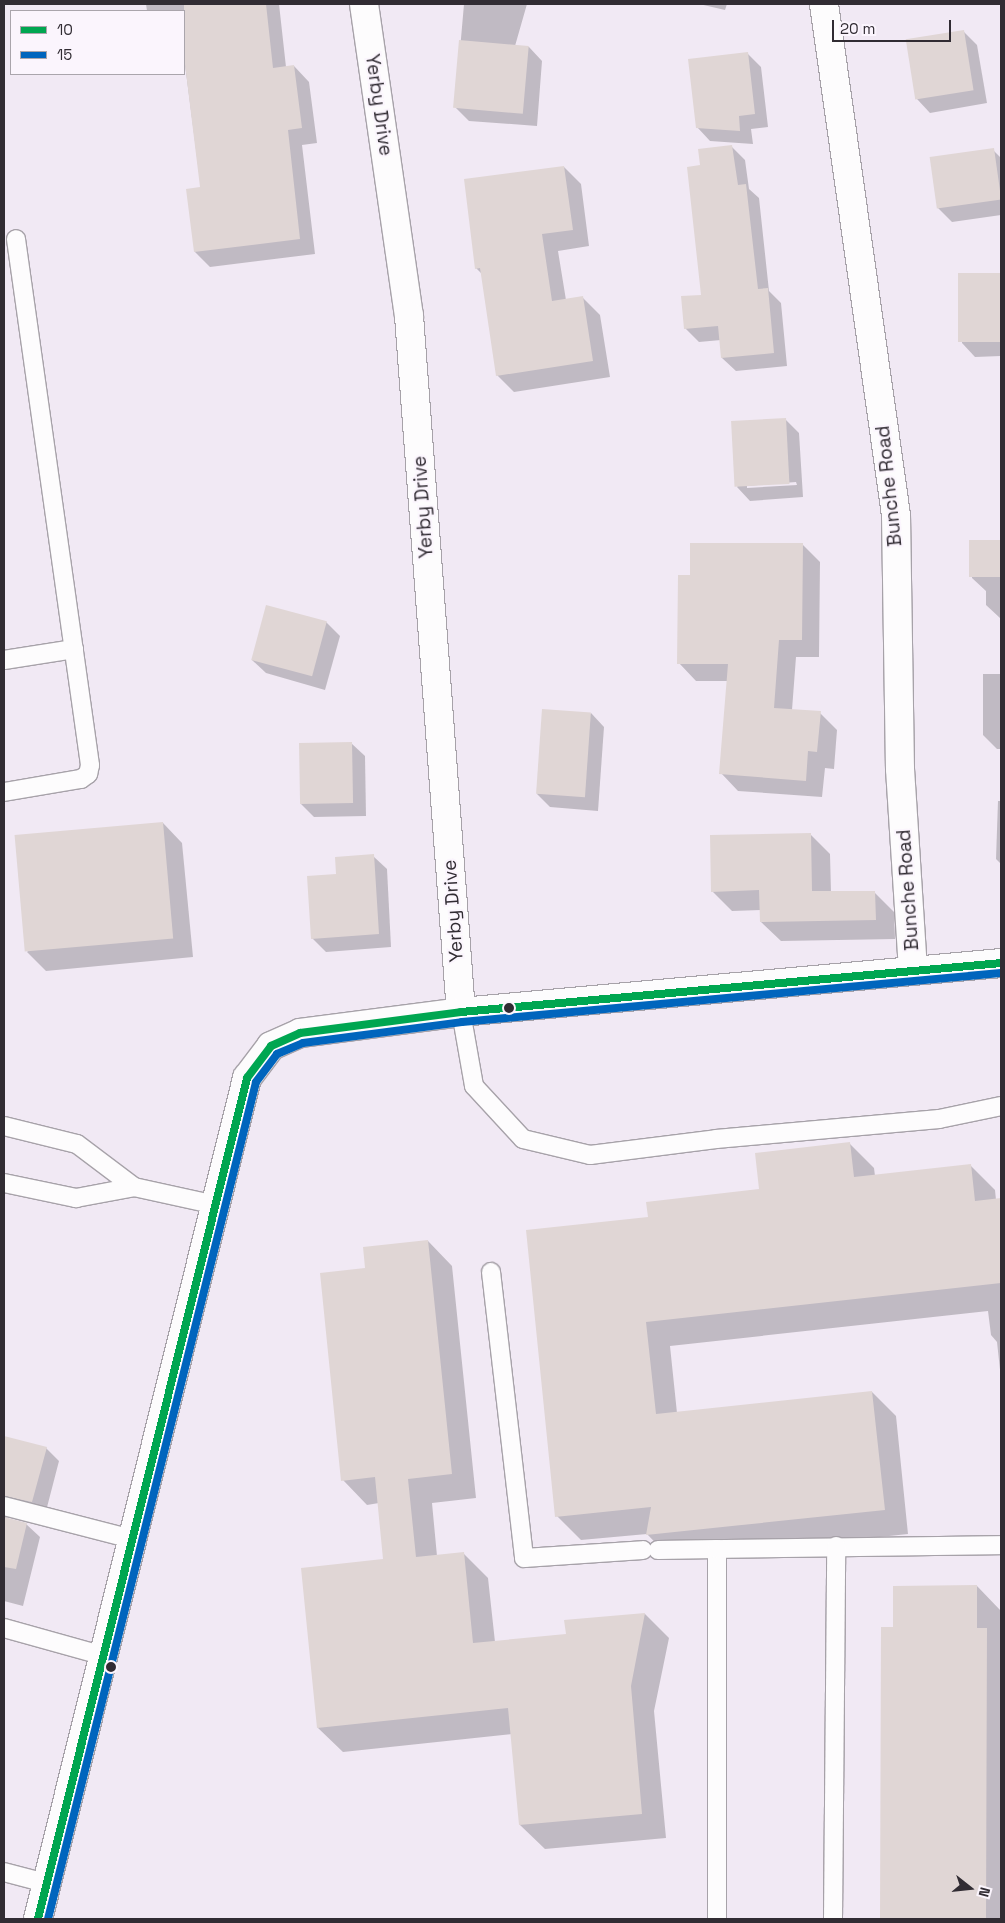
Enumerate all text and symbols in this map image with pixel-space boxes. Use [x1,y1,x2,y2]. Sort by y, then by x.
legend [10,10,185,75]
scale bar [835,10,954,42]
text: 20 m [840,19,875,38]
text: 10 [57,20,73,39]
text: 15 [57,45,72,64]
street label: Yerby Drive [361,53,397,157]
street label: Bunche Road [871,424,907,548]
street label: Yerby Drive [408,455,438,559]
street label: Bunche Road [892,829,924,951]
street label: Yerby Drive [438,859,468,963]
unlabelled marker [504,1003,514,1013]
unlabelled marker [106,1662,116,1672]
north arrow [945,1863,995,1913]
text: N [974,1885,994,1899]

